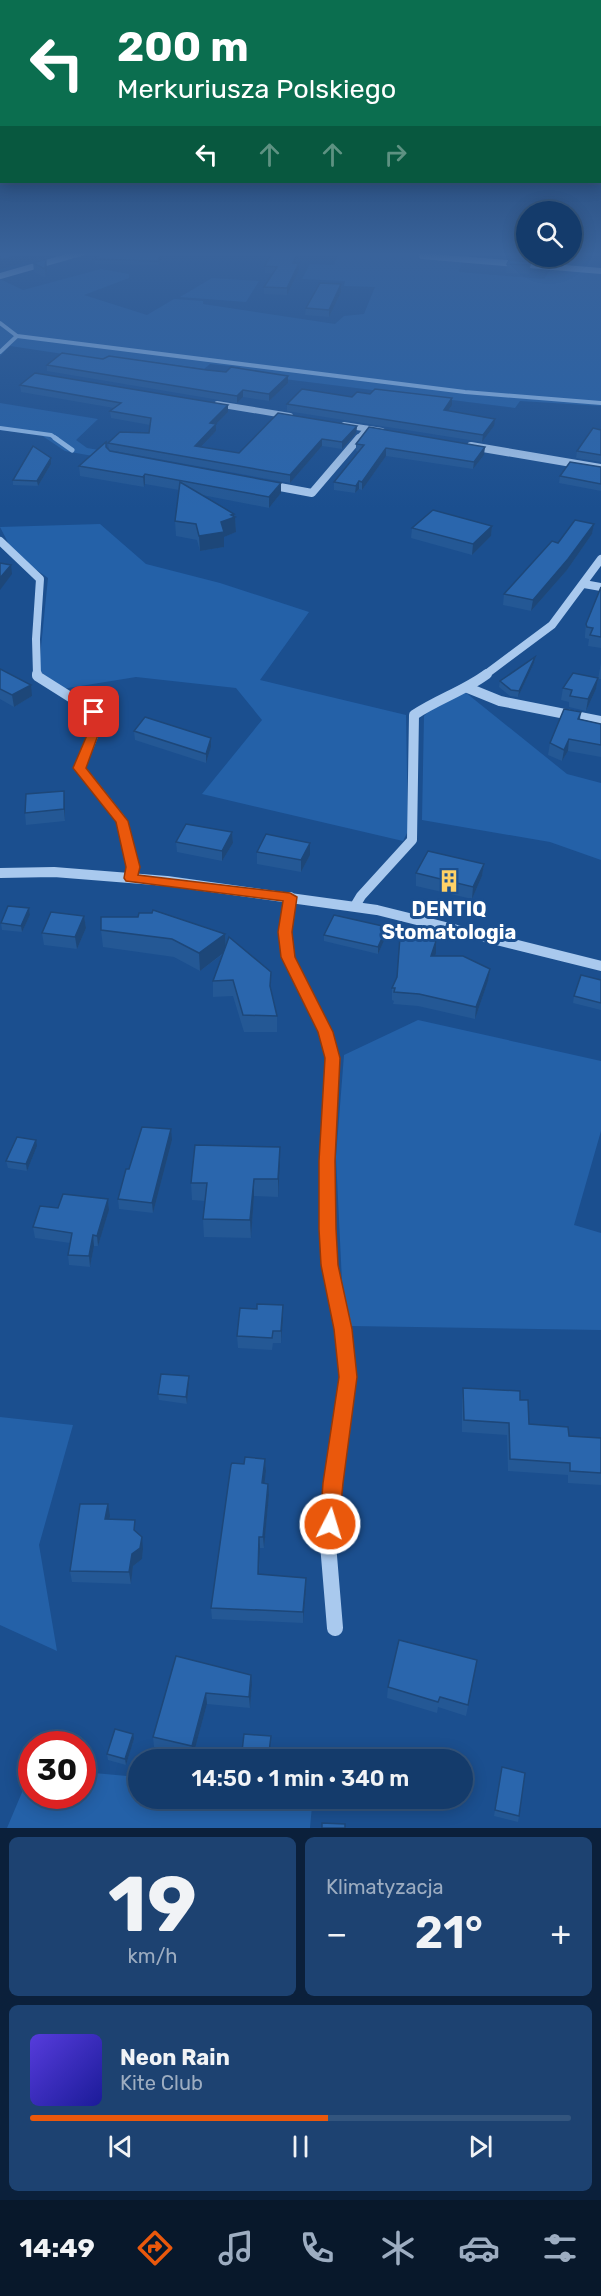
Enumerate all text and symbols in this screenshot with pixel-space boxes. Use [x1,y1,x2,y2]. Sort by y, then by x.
text: 200 m [117,22,249,72]
icon: left [18,24,96,102]
text: Merkuriusza Polskiego [117,73,396,105]
icon: left [190,138,223,171]
icon: ahead [253,138,286,171]
icon: ahead [316,138,349,171]
icon: right [379,138,412,171]
map controls [516,201,582,267]
button: search [516,201,582,267]
pin [68,686,119,737]
icon: arrive [77,695,110,728]
building icon: DENTIQ Stomatologia [436,868,462,894]
place label: DENTIQ Stomatologia [382,897,516,944]
position arrow [298,1492,362,1556]
speed limit sign: 30 [18,1731,96,1809]
text: 14:50 · 1 min · 340 m [192,1765,409,1792]
text: 19 [108,1858,197,1951]
text: Klimatyzacja [326,1875,444,1899]
text: 21° [415,1906,483,1959]
text: − [326,1914,347,1953]
text: + [550,1914,571,1953]
text: km/h [128,1944,177,1968]
text: Neon Rain [120,2044,230,2071]
text: Kite Club [120,2071,203,2095]
icon: previous [104,2130,137,2163]
icon: pause [284,2130,317,2163]
icon: next [464,2130,497,2163]
icon: directions [134,2227,176,2269]
icon: music [215,2227,257,2269]
icon: phone [296,2227,338,2269]
icon: climate [377,2227,419,2269]
icon: car [458,2227,500,2269]
icon: filters [539,2227,581,2269]
text: 14:49 [20,2232,95,2264]

